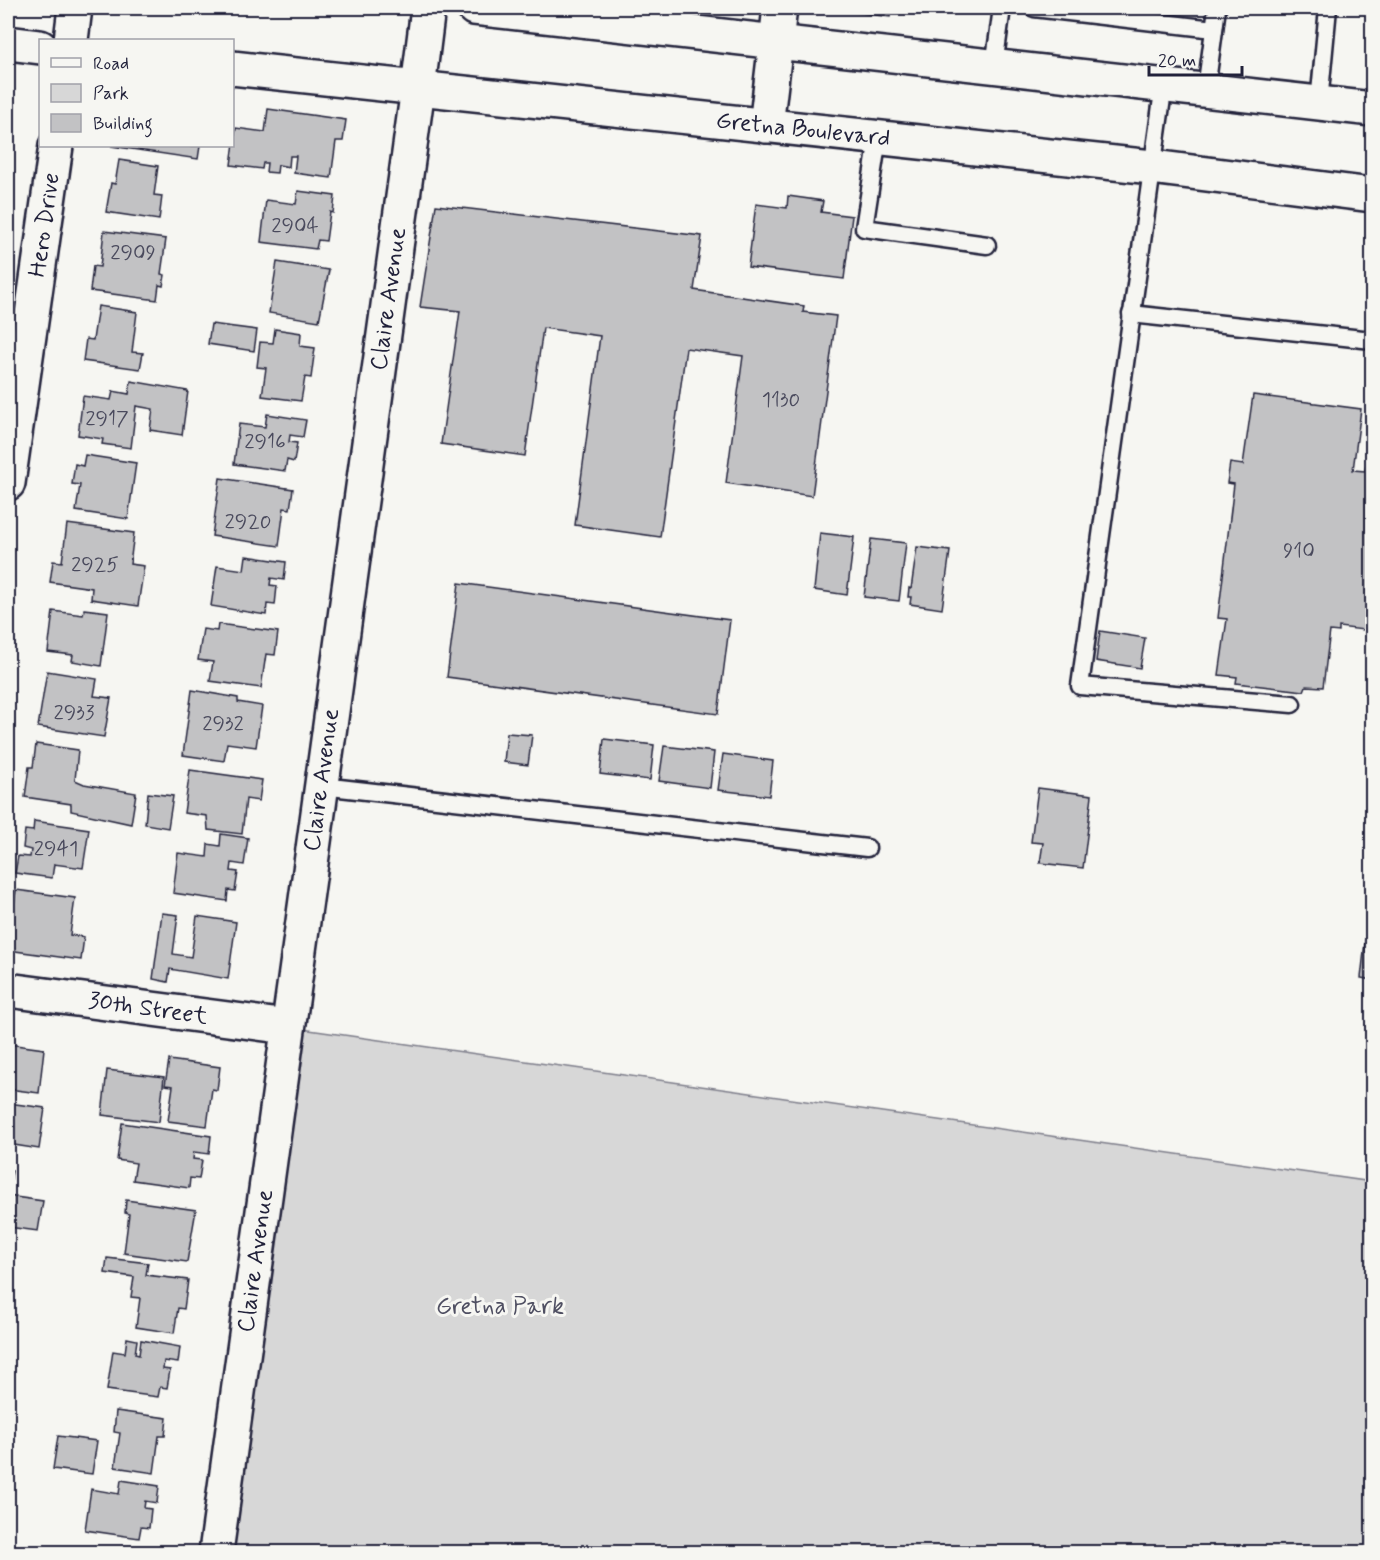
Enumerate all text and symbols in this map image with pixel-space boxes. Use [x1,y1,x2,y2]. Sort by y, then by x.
legend [39,39,234,147]
scale bar [1149,39,1242,77]
text: 20 m [1158,49,1196,73]
text: Road [93,52,129,76]
text: Park [93,82,129,106]
street label: Gretna Boulevard [714,105,892,155]
text: Building [93,112,153,138]
street label: Hero Drive [22,171,68,279]
house number: 2904 [271,212,319,240]
street label: Claire Avenue [364,225,414,372]
house number: 2909 [110,239,156,267]
house number: 1130 [762,386,800,414]
house number: 2917 [85,405,129,433]
house number: 2916 [244,428,286,456]
house number: 2920 [224,508,272,536]
house number: 910 [1283,537,1315,565]
house number: 2925 [71,551,119,579]
house number: 2933 [54,699,95,727]
street label: Claire Avenue [297,706,347,853]
house number: 2932 [202,710,244,738]
house number: 2941 [34,835,78,863]
street label: 30th Street [86,985,210,1033]
street label: Claire Avenue [231,1187,281,1334]
park label: Gretna Park [436,1291,564,1322]

